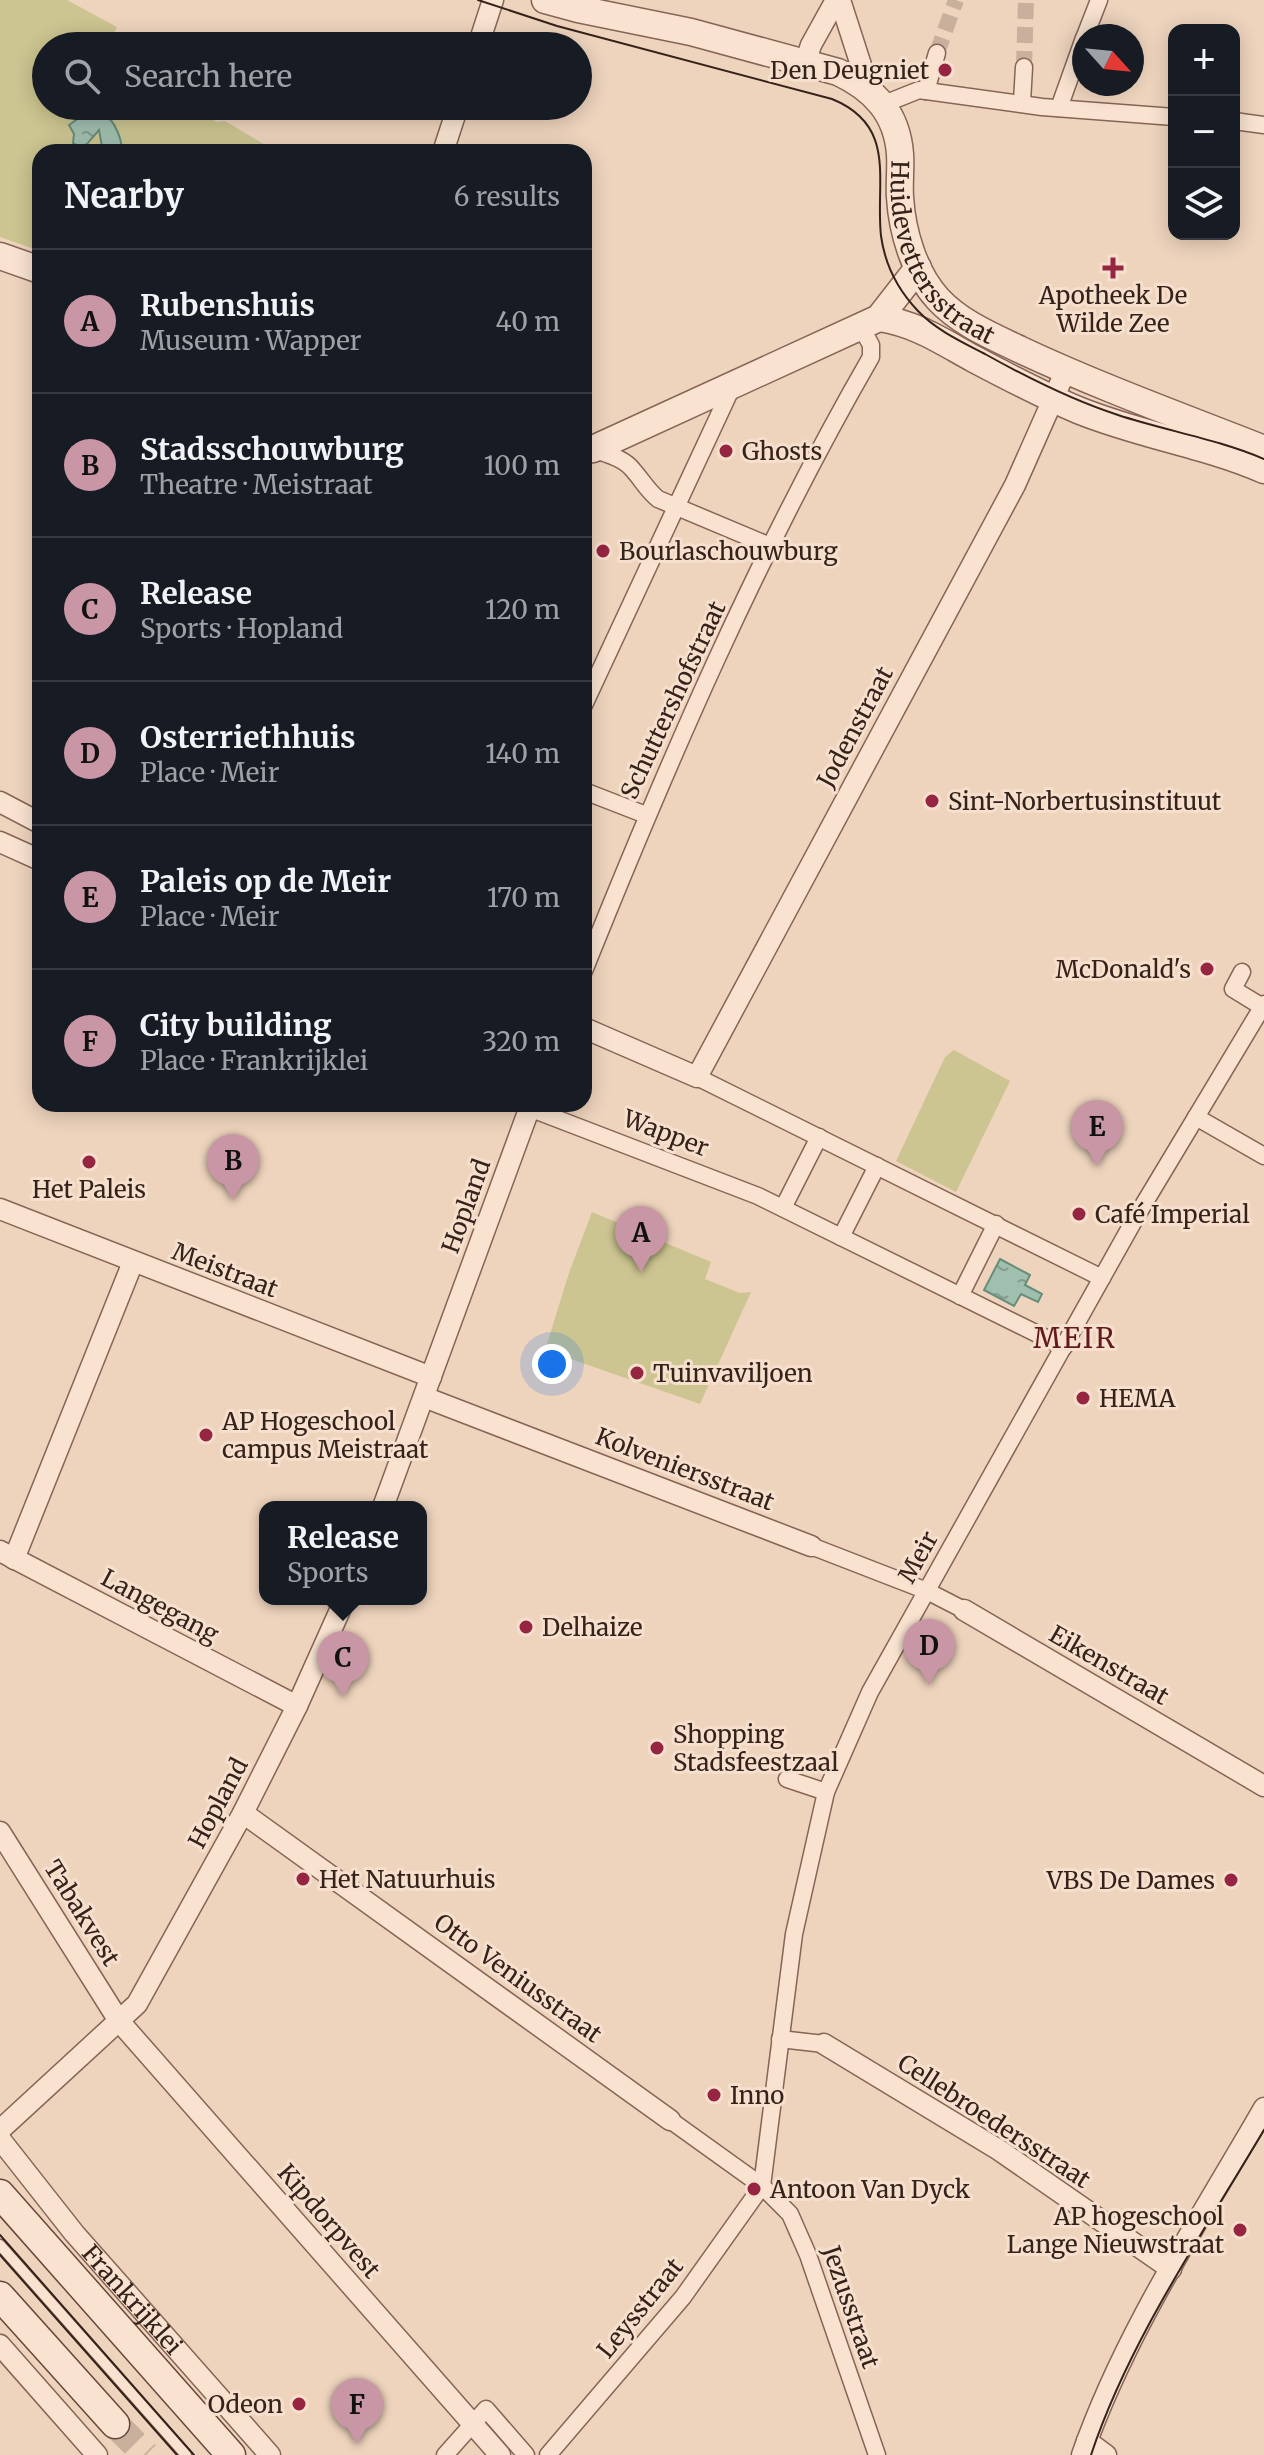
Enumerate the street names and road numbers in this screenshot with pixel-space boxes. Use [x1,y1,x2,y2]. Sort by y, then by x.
street label: Huidevettersstraat [884,160,1001,351]
street label: Schuttershofstraat [614,596,733,804]
street label: Jodenstraat [810,661,900,794]
street label: Wapper [618,1102,713,1164]
street label: Hopland [435,1155,497,1257]
street label: Meistraat [168,1236,283,1305]
street label: Kolveniersstraat [591,1421,779,1518]
street label: Meir [891,1525,945,1588]
street label: Langegang [96,1562,224,1650]
street label: Eikenstraat [1044,1618,1175,1712]
street label: Hopland [181,1752,255,1854]
street label: Tabakvest [37,1854,127,1972]
street label: Otto Veniusstraat [428,1907,609,2050]
street label: Cellebroedersstraat [892,2047,1097,2195]
street label: Kipdorpvest [271,2157,388,2285]
street label: Frankrijklei [76,2238,189,2361]
street label: Jezusstraat [815,2241,887,2373]
street label: Leysstraat [590,2251,690,2364]

